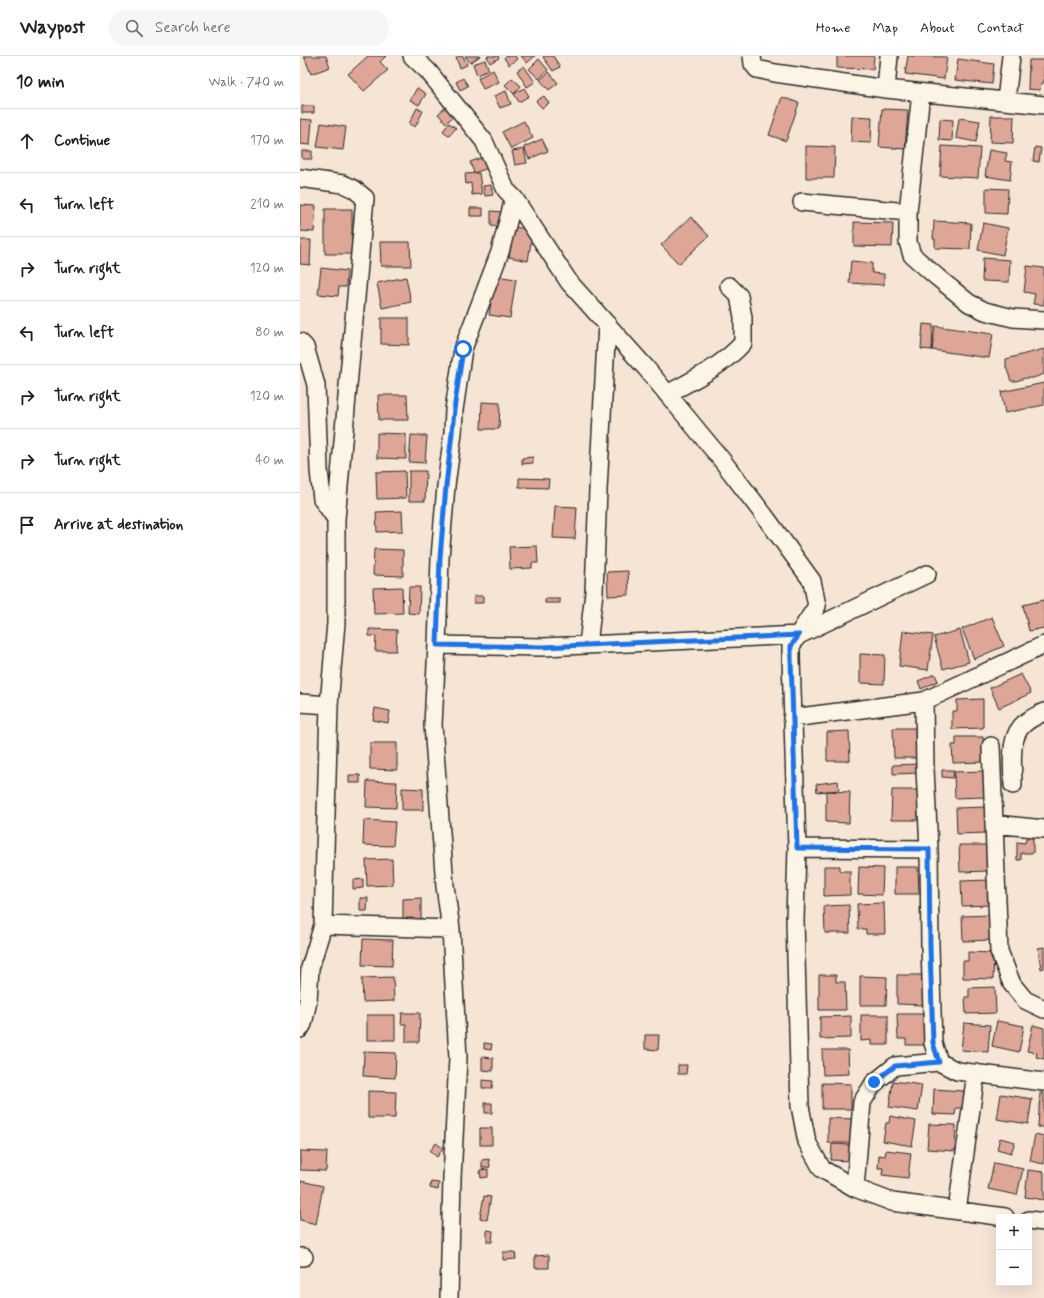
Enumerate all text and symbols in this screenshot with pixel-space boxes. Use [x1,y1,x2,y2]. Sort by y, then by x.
search box [109,10,389,46]
text: Waypost [20,15,85,40]
icon: search [123,17,145,39]
text: Search here [155,18,231,38]
text: Home [816,19,850,37]
text: Map [872,19,898,37]
text: About [920,19,955,37]
text: Contact [977,19,1024,37]
text: 10 min [16,71,65,93]
text: Walk · 740 m [208,74,284,91]
icon: ahead [16,130,38,152]
text: Continue [54,131,110,151]
text: 170 m [250,132,284,149]
icon: left [16,194,38,216]
text: Turn left [54,195,114,215]
text: 210 m [250,196,284,213]
icon: right [16,258,38,280]
text: Turn right [54,259,121,279]
text: 120 m [250,260,284,277]
icon: left [16,322,38,344]
text: Turn left [54,323,114,343]
text: 80 m [255,324,284,341]
route start [454,340,472,358]
icon: right [16,386,38,408]
text: Turn right [54,387,121,407]
text: 120 m [250,388,284,405]
icon: right [16,450,38,472]
text: Turn right [54,451,121,471]
text: 40 m [255,452,284,469]
icon: arrive [16,514,38,536]
text: Arrive at destination [54,515,183,535]
route end [865,1073,883,1091]
map controls [996,1214,1032,1286]
button: + [996,1214,1032,1250]
button: − [996,1250,1032,1286]

